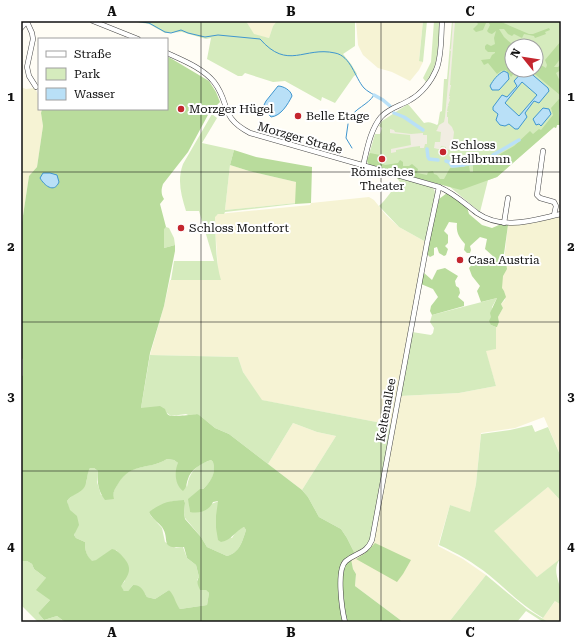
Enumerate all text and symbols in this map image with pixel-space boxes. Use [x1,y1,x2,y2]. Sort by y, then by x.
text: A [107,4,117,19]
text: B [286,4,296,19]
text: C [465,4,475,19]
legend [38,38,168,110]
north arrow [504,38,544,78]
text: N [508,46,524,60]
text: Straße [74,47,112,61]
text: Park [74,67,101,81]
text: Wasser [74,87,115,101]
text: 1 [7,89,15,104]
text: 1 [567,89,575,104]
place label: Morzger Hügel [189,102,274,116]
marker: Morzger Hügel [176,104,186,114]
place label: Belle Etage [306,109,370,123]
marker: Belle Etage [293,111,303,121]
street label: Morzger Straße [256,119,344,157]
place label: Schloss Hellbrunn [451,138,511,166]
marker: Schloss Hellbrunn [438,147,448,157]
marker: Römisches Theater [377,154,387,164]
place label: Römisches Theater [351,165,414,193]
place label: Schloss Montfort [189,221,289,235]
marker: Schloss Montfort [176,223,186,233]
text: 2 [7,239,15,254]
text: 2 [567,239,575,254]
place label: Casa Austria [468,253,540,267]
marker: Casa Austria [455,255,465,265]
street label: Keltenallee [374,377,399,443]
text: 3 [7,389,15,404]
text: 3 [567,389,575,404]
text: 4 [7,539,15,554]
text: 4 [567,539,575,554]
text: A [107,625,117,640]
text: B [286,625,296,640]
text: C [465,625,475,640]

